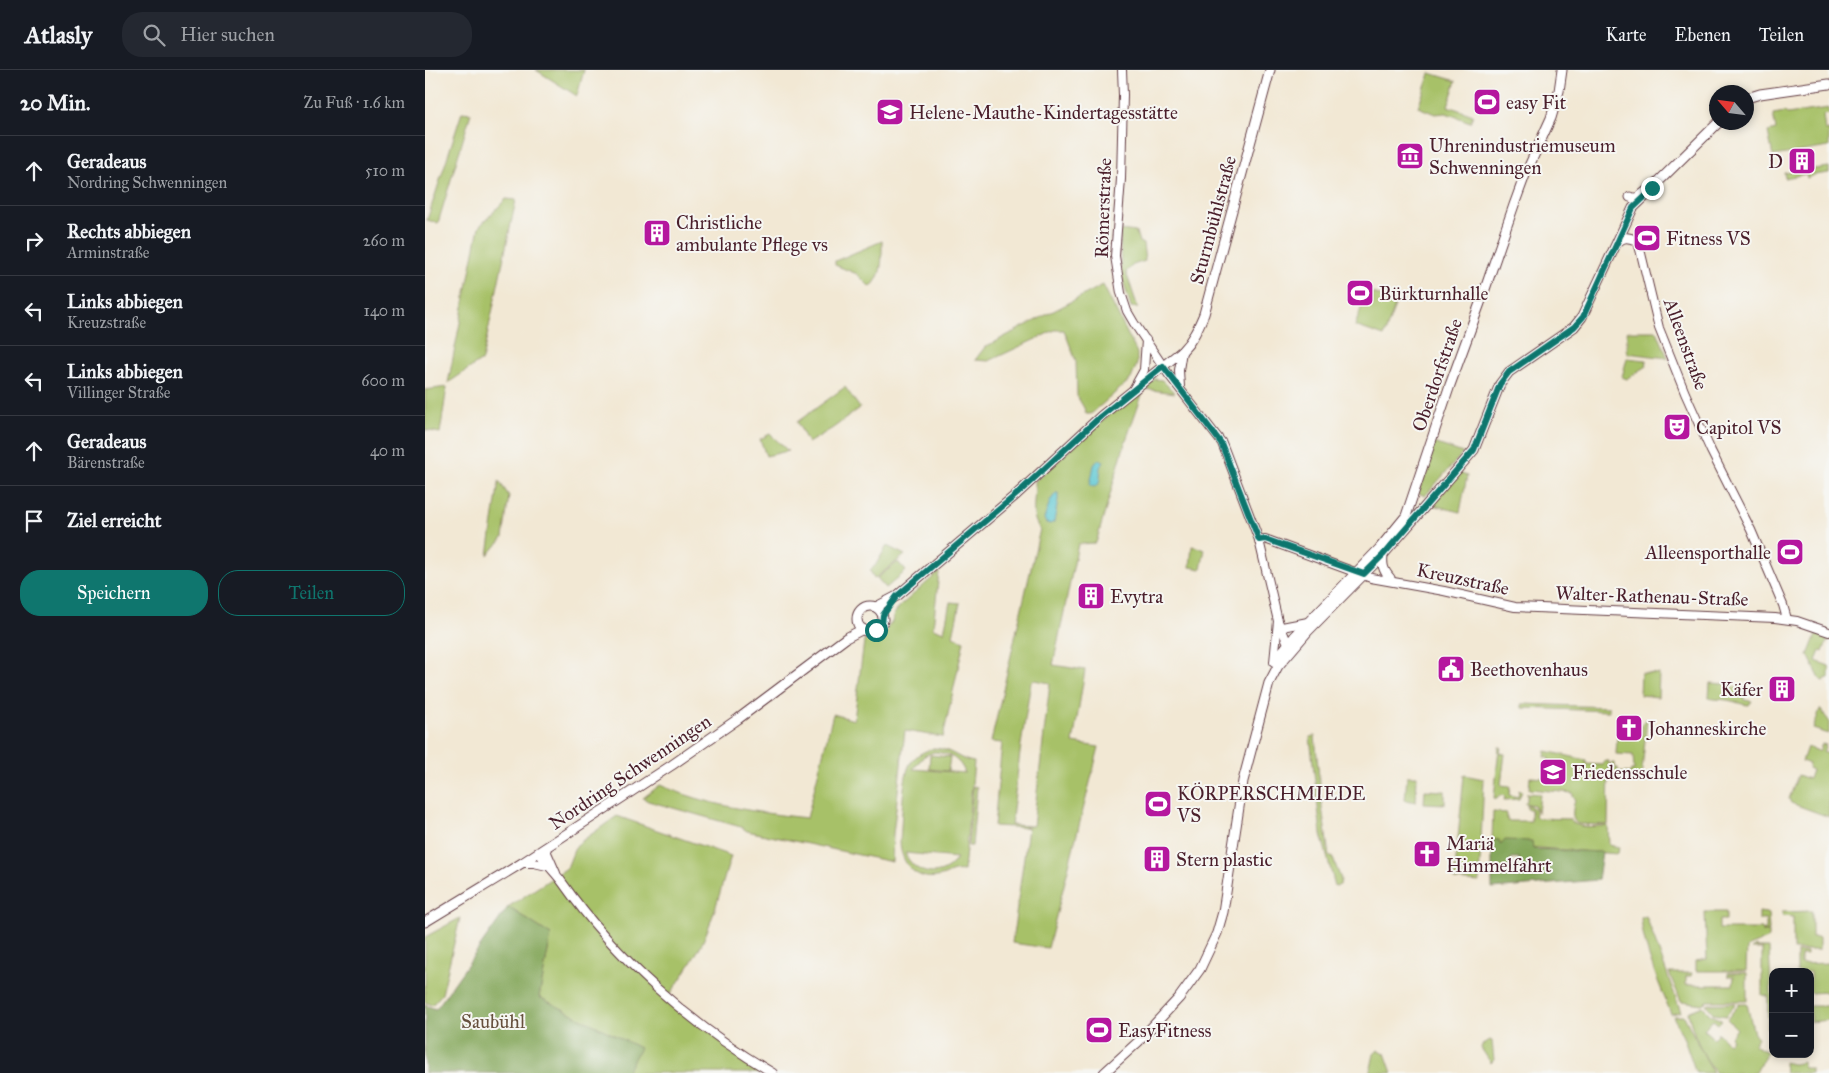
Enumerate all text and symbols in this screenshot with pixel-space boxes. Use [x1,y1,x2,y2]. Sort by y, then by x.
search box [122,12,472,57]
text: Atlasly [25,20,92,50]
icon: search [140,21,168,49]
text: Hier suchen [180,23,275,46]
text: Karte [1606,24,1647,46]
text: Ebenen [1675,24,1731,46]
text: Teilen [1759,24,1804,46]
north arrow [1709,85,1754,130]
sports icon: easy Fit [1472,87,1502,117]
text: 20 Min. [20,90,90,116]
place label: easy Fit [1506,91,1566,114]
text: Zu Fuß · 1.6 km [303,93,405,112]
school or university icon: Helene-Mauthe-Kindertagesstätte [875,97,905,127]
place label: Helene-Mauthe-Kindertagesstätte [909,101,1178,125]
place label: Uhrenindustriemuseum Schwenningen [1429,134,1616,180]
museum icon: Uhrenindustriemuseum Schwenningen [1395,141,1425,171]
building icon: D [1787,146,1817,176]
text: Geradeaus [67,150,146,173]
place label: D [1768,150,1783,173]
street label: Sturmbühlstraße [1185,153,1241,287]
icon: ahead [20,157,48,185]
street label: Römerstraße [1090,157,1116,259]
text: 510 m [365,161,405,180]
text: Nordring Schwenningen [67,173,227,192]
route end [1641,177,1664,200]
place label: Christliche ambulante Pflege vs [676,211,828,257]
building icon: Christliche ambulante Pflege vs [642,218,672,248]
text: Rechts abbiegen [67,220,191,243]
sports icon: Fitness VS [1632,223,1662,253]
icon: right [20,227,48,255]
place label: Fitness VS [1666,227,1751,250]
text: 260 m [363,231,405,250]
text: Arminstraße [67,243,149,262]
sports icon: Bürkturnhalle [1345,278,1375,308]
place label: Bürkturnhalle [1379,282,1488,305]
text: Links abbiegen [67,290,183,313]
street label: Alleenstraße [1658,294,1713,393]
icon: left [20,297,48,325]
text: 140 m [364,301,405,320]
text: Kreuzstraße [67,313,146,332]
street label: Oberdorfstraße [1407,315,1467,435]
text: Links abbiegen [67,360,183,383]
icon: left [20,367,48,395]
text: 600 m [361,371,405,390]
text: Villinger Straße [67,383,170,402]
theatre icon: Capitol VS [1662,412,1692,442]
place label: Capitol VS [1696,416,1781,439]
text: Geradeaus [67,430,146,453]
icon: ahead [20,437,48,465]
text: 40 m [370,441,405,460]
text: Bärenstraße [67,453,145,472]
icon: arrive [20,507,48,535]
text: Ziel erreicht [67,509,161,532]
sports icon: Alleensporthalle [1775,537,1805,567]
place label: Alleensporthalle [1644,541,1771,564]
street label: Kreuzstraße [1415,558,1511,600]
button: Speichern [20,570,208,616]
button: Teilen [218,570,405,616]
building icon: Evytra [1076,581,1106,611]
street label: Walter-Rathenau-Straße [1555,581,1749,611]
place label: Evytra [1110,585,1164,608]
route start [865,619,888,642]
public building icon: Beethovenhaus [1436,654,1466,684]
place label: Beethovenhaus [1470,658,1588,681]
building icon: Käfer [1767,674,1797,704]
place label: Käfer [1720,678,1764,701]
street label: Nordring Schwenningen [545,709,716,836]
church icon: Johanneskirche [1614,713,1644,743]
place label: Johanneskirche [1646,717,1766,741]
school or university icon: Friedensschule [1538,757,1568,787]
place label: Friedensschule [1572,761,1687,784]
place label: KÖRPERSCHMIEDE VS [1176,782,1366,827]
sports icon: KÖRPERSCHMIEDE VS [1143,789,1173,819]
place label: Mariä Himmelfahrt [1446,832,1552,877]
church icon: Mariä Himmelfahrt [1412,839,1442,869]
building icon: Stern plastic [1142,844,1172,874]
place label: Stern plastic [1176,848,1272,871]
map controls [1769,968,1814,1058]
button: + [1769,968,1814,1013]
park label: Saubühl [461,1010,526,1033]
button: − [1769,1013,1814,1058]
sports icon: EasyFitness [1084,1015,1114,1045]
place label: EasyFitness [1118,1019,1212,1042]

